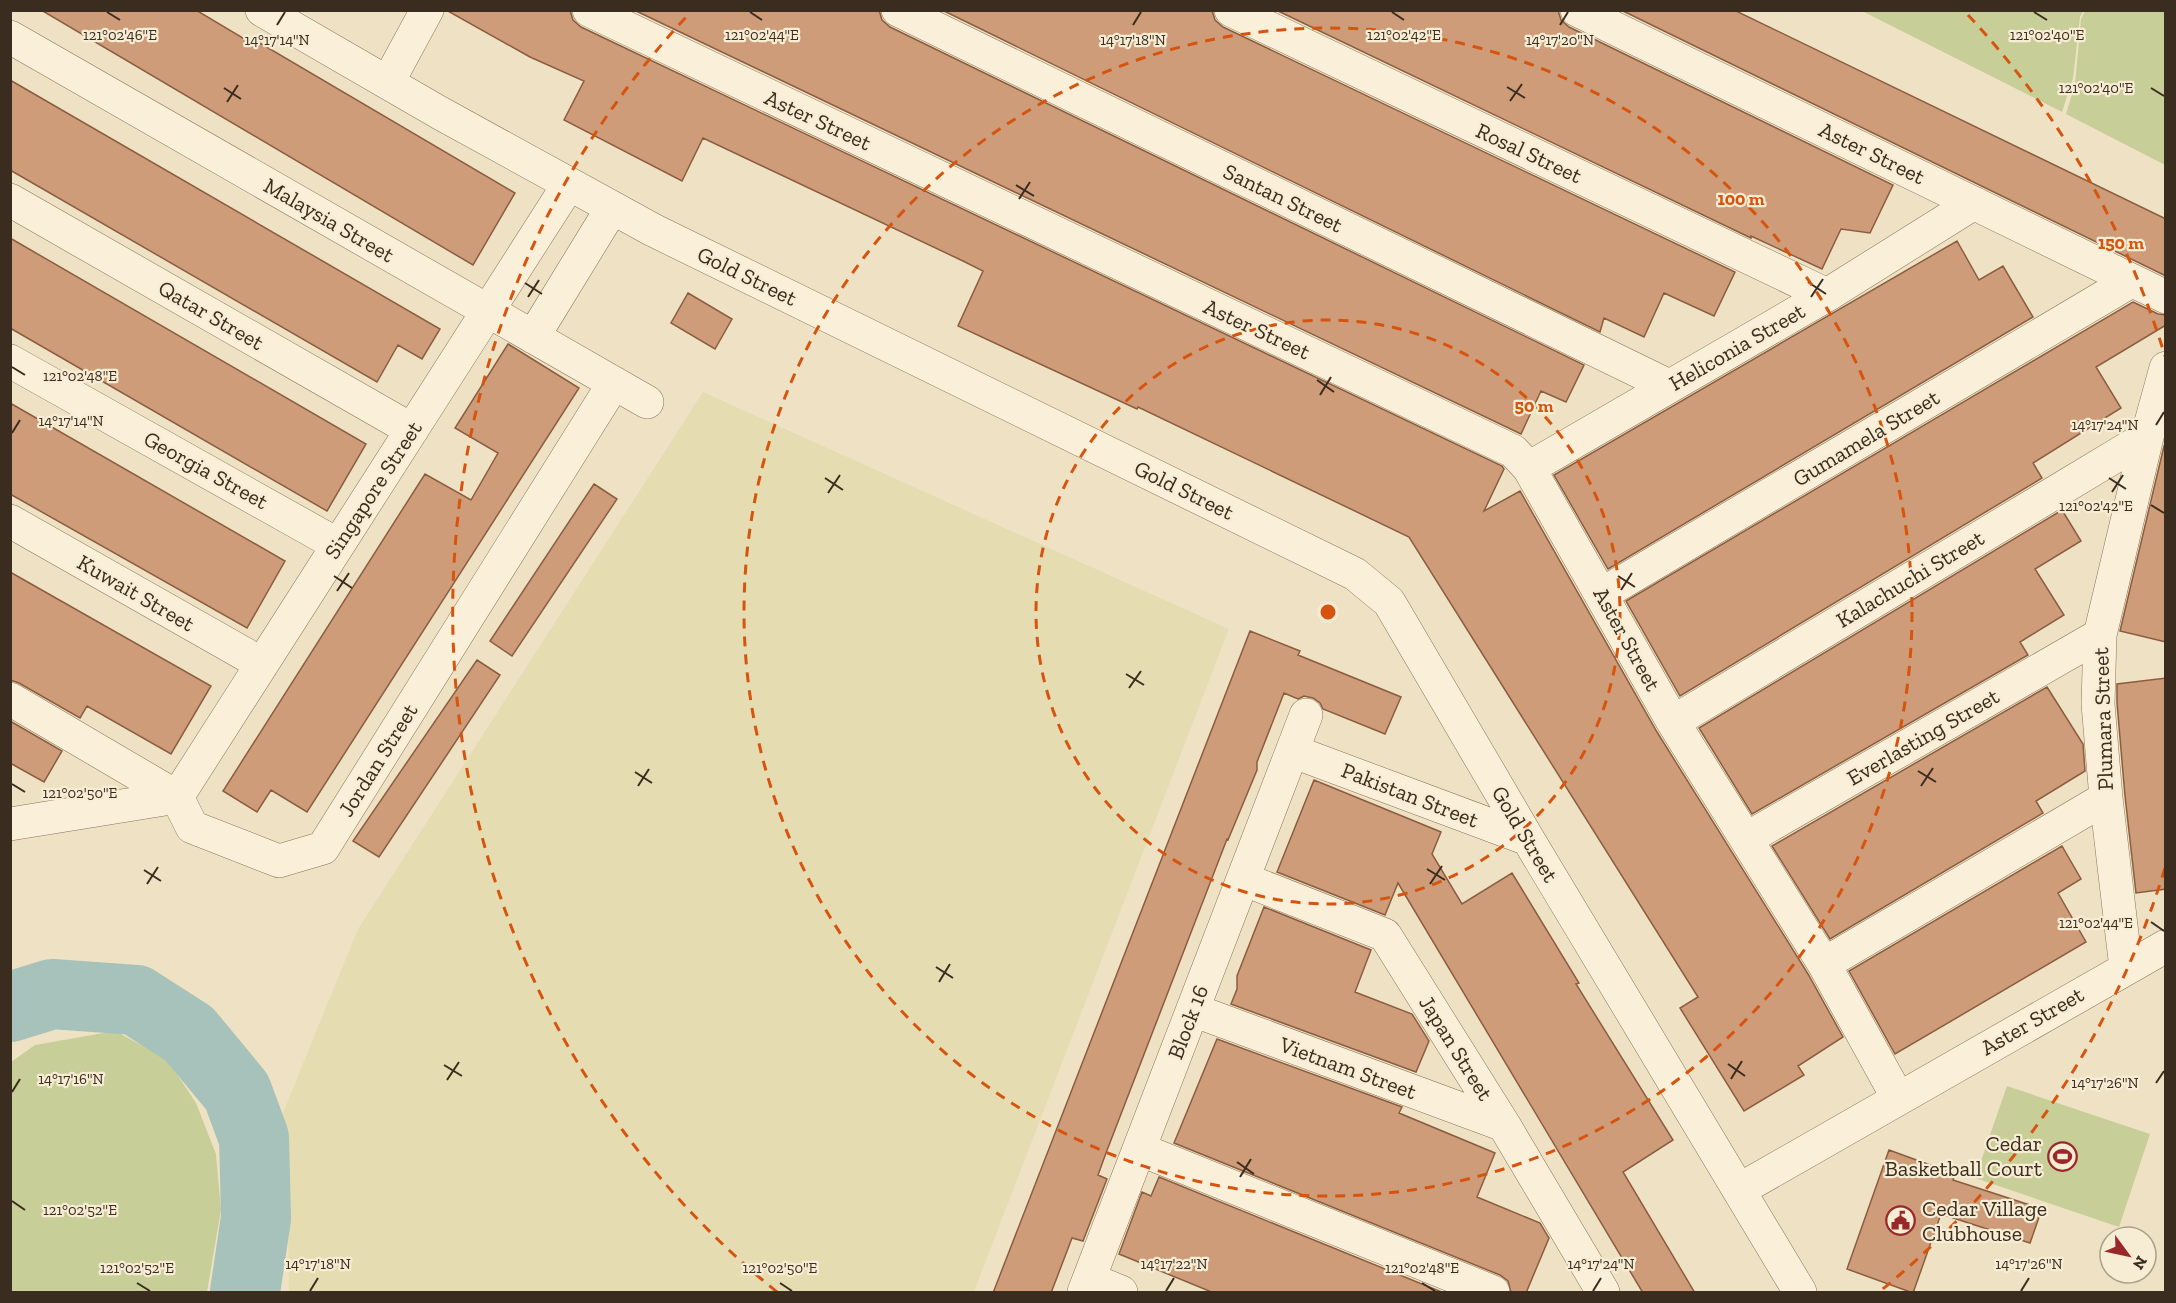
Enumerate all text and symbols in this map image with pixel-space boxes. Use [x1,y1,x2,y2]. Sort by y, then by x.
text: 121°02'46"E [83,26,157,44]
text: 121°02'44"E [725,26,799,44]
text: 121°02'42"E [1367,26,1441,44]
text: 121°02'40"E [2010,26,2085,44]
text: 14°17'14"N [244,31,310,49]
text: 14°17'18"N [1100,31,1166,49]
text: 14°17'20"N [1526,31,1594,49]
text: 121°02'40"E [2059,79,2134,97]
street label: Aster Street [761,84,876,157]
street label: Aster Street [1815,116,1930,191]
street label: Rosal Street [1472,117,1587,190]
street label: Santan Street [1219,158,1348,239]
street label: Malaysia Street [259,172,400,269]
text: 100 m [1717,188,1765,210]
text: 150 m [2098,232,2144,254]
street label: Gold Street [693,240,802,312]
street label: Qatar Street [153,274,269,356]
street label: Aster Street [1200,293,1315,366]
street label: Heliconia Street [1664,297,1810,397]
text: 121°02'48"E [43,367,117,385]
street label: Gumamela Street [1788,383,1945,492]
text: 50 m [1515,395,1554,417]
text: 14°17'14"N [38,412,104,430]
street label: Singapore Street [318,415,428,564]
text: 14°17'24"N [2071,416,2139,434]
street label: Georgia Street [139,425,274,516]
street label: Gold Street [1130,454,1239,526]
text: 121°02'42"E [2059,497,2133,515]
street label: Kalachuchi Street [1831,524,1990,634]
street label: Kuwait Street [73,549,200,638]
street label: Aster Street [1587,582,1667,696]
centre of rings [1318,602,1338,622]
street label: Plumara Street [2087,646,2119,791]
street label: Everlasting Street [1842,682,2005,792]
street label: Jordan Street [333,698,424,822]
street label: Pakistan Street [1338,756,1483,834]
street label: Gold Street [1486,781,1565,888]
text: 121°02'50"E [43,784,118,802]
text: 121°02'44"E [2059,914,2133,932]
street label: Aster Street [1976,980,2089,1061]
street label: Block 16 [1162,981,1214,1063]
street label: Japan Street [1413,991,1499,1106]
street label: Vietnam Street [1275,1030,1421,1106]
text: 14°17'16"N [38,1070,104,1088]
text: 14°17'26"N [2071,1074,2139,1092]
place label: Cedar Basketball Court [1885,1130,2043,1182]
sports icon: Cedar Basketball Court [2047,1140,2079,1172]
place label: Cedar Village Clubhouse [1922,1195,2047,1247]
text: 121°02'52"E [43,1201,117,1219]
public building icon: Cedar Village Clubhouse [1885,1205,1917,1237]
north arrow [2098,1225,2158,1285]
text: N [2129,1253,2151,1273]
text: 14°17'18"N [285,1255,351,1273]
text: 14°17'22"N [1140,1255,1208,1273]
text: 14°17'24"N [1567,1255,1635,1273]
text: 14°17'26"N [1995,1255,2063,1273]
text: 121°02'52"E [100,1259,174,1277]
text: 121°02'50"E [743,1259,818,1277]
text: 121°02'48"E [1385,1259,1459,1277]

